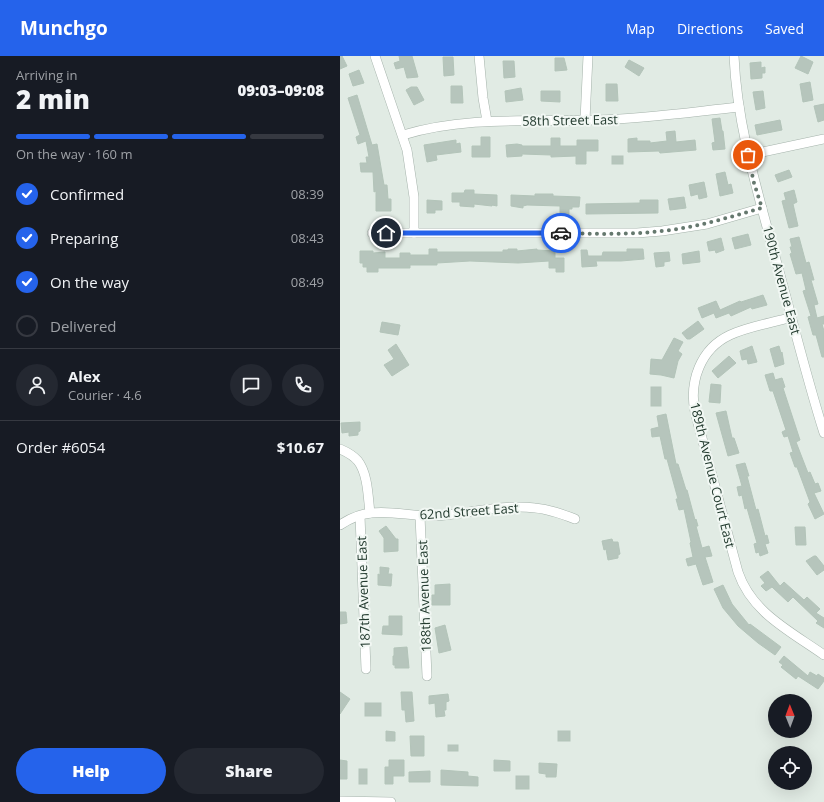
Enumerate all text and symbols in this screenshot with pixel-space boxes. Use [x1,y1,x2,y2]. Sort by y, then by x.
text: Munchgo [20,15,108,41]
text: Map [626,19,655,38]
text: Directions [677,19,743,38]
text: Saved [765,19,804,38]
text: Arriving in [16,66,78,84]
text: 09:03–09:08 [238,80,324,100]
text: 2 min [16,81,90,117]
street label: 58th Street East [522,110,618,130]
pin [731,138,765,172]
icon: bag [737,144,759,166]
text: On the way · 160 m [16,145,132,163]
icon: check [16,183,38,205]
text: Confirmed [50,184,124,204]
text: 08:39 [291,185,324,203]
courier [541,213,581,253]
pin [369,216,403,250]
icon: home [375,222,397,244]
icon: car [550,222,572,244]
street label: 190th Avenue East [759,223,805,337]
icon: check [16,227,38,249]
text: Preparing [50,228,118,248]
text: 08:43 [291,229,324,247]
icon: check [16,271,38,293]
text: On the way [50,272,129,292]
text: 08:49 [291,273,324,291]
text: Delivered [50,316,117,336]
button: person [16,364,58,406]
button: chat [230,364,272,406]
button: phone [282,364,324,406]
text: Alex [68,366,100,386]
text: Courier · 4.6 [68,386,142,404]
street label: 189th Avenue Court East [686,400,740,550]
text: Order #6054 [16,437,105,457]
text: $10.67 [277,437,324,457]
street label: 62nd Street East [419,499,519,523]
street label: 187th Avenue East [352,535,374,648]
street label: 188th Avenue East [413,539,435,652]
north arrow [768,694,812,738]
map controls [768,694,812,790]
button: locate [768,746,812,790]
button: Help [16,748,166,794]
button: Share [174,748,324,794]

